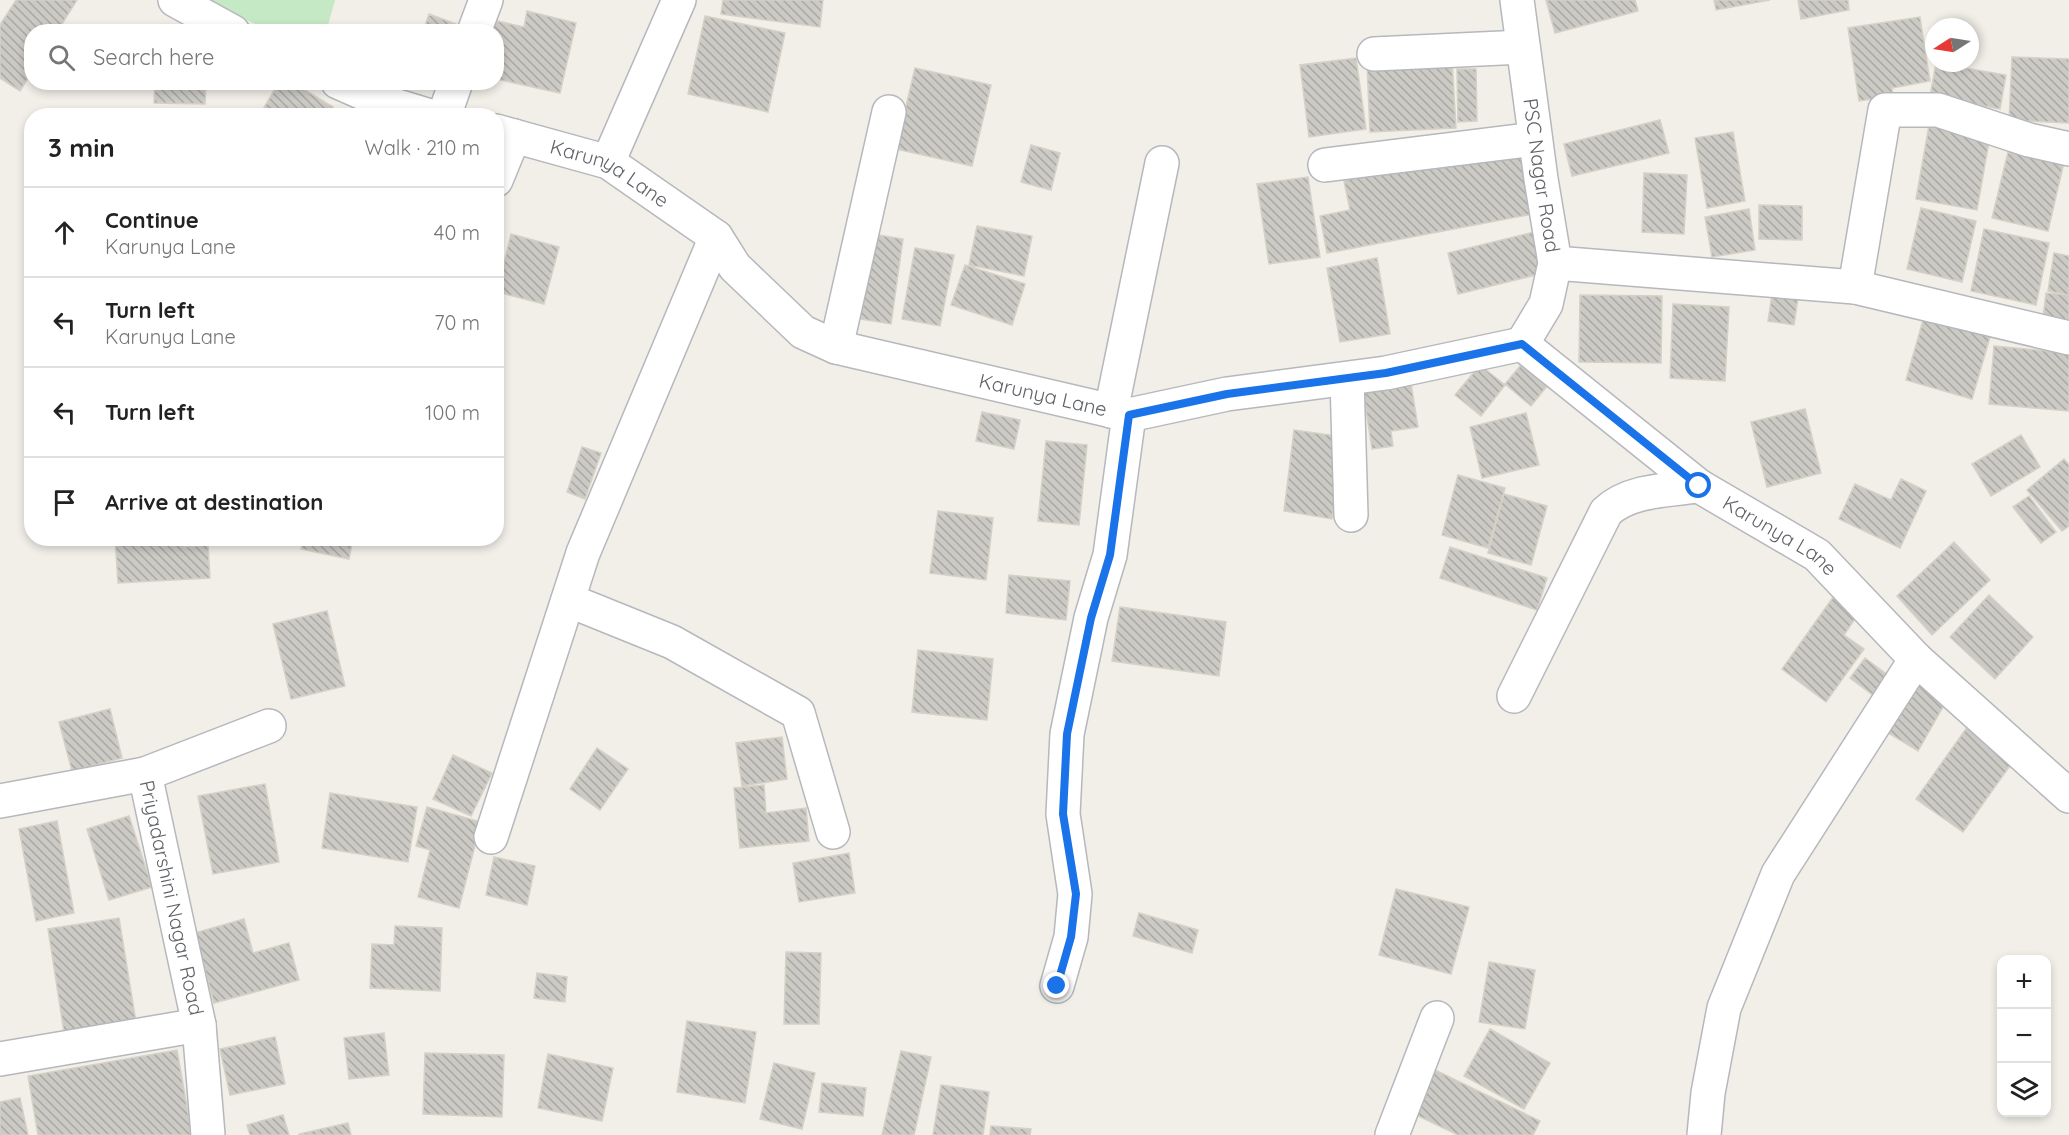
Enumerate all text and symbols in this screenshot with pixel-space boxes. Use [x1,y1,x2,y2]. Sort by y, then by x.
north arrow [1925,18,1979,72]
search box [24,24,504,90]
icon: search [45,41,78,74]
text: Search here [93,43,214,71]
street label: PSC Nagar Road [1518,97,1566,254]
text: 3 min [48,131,115,164]
street label: Karunya Lane [547,134,674,212]
text: Walk · 210 m [365,135,480,160]
text: Continue [105,206,199,234]
icon: ahead [48,216,81,249]
text: 40 m [434,220,480,245]
text: Karunya Lane [105,234,236,259]
text: Turn left [105,296,195,324]
icon: left [48,306,81,339]
text: 70 m [434,310,480,335]
text: Karunya Lane [105,324,236,349]
street label: Karunya Lane [977,368,1110,422]
icon: left [48,396,81,429]
text: Turn left [105,398,195,426]
text: 100 m [425,400,480,425]
route start [1685,472,1711,498]
icon: arrive [48,486,81,519]
text: Arrive at destination [105,488,323,516]
street label: Karunya Lane [1719,490,1843,581]
street label: Priyadarshini Nagar Road [135,778,210,1017]
map controls [1997,955,2051,1117]
button: + [1997,955,2051,1009]
route end [1043,972,1069,998]
button: − [1997,1009,2051,1063]
button: layers [1997,1063,2051,1117]

